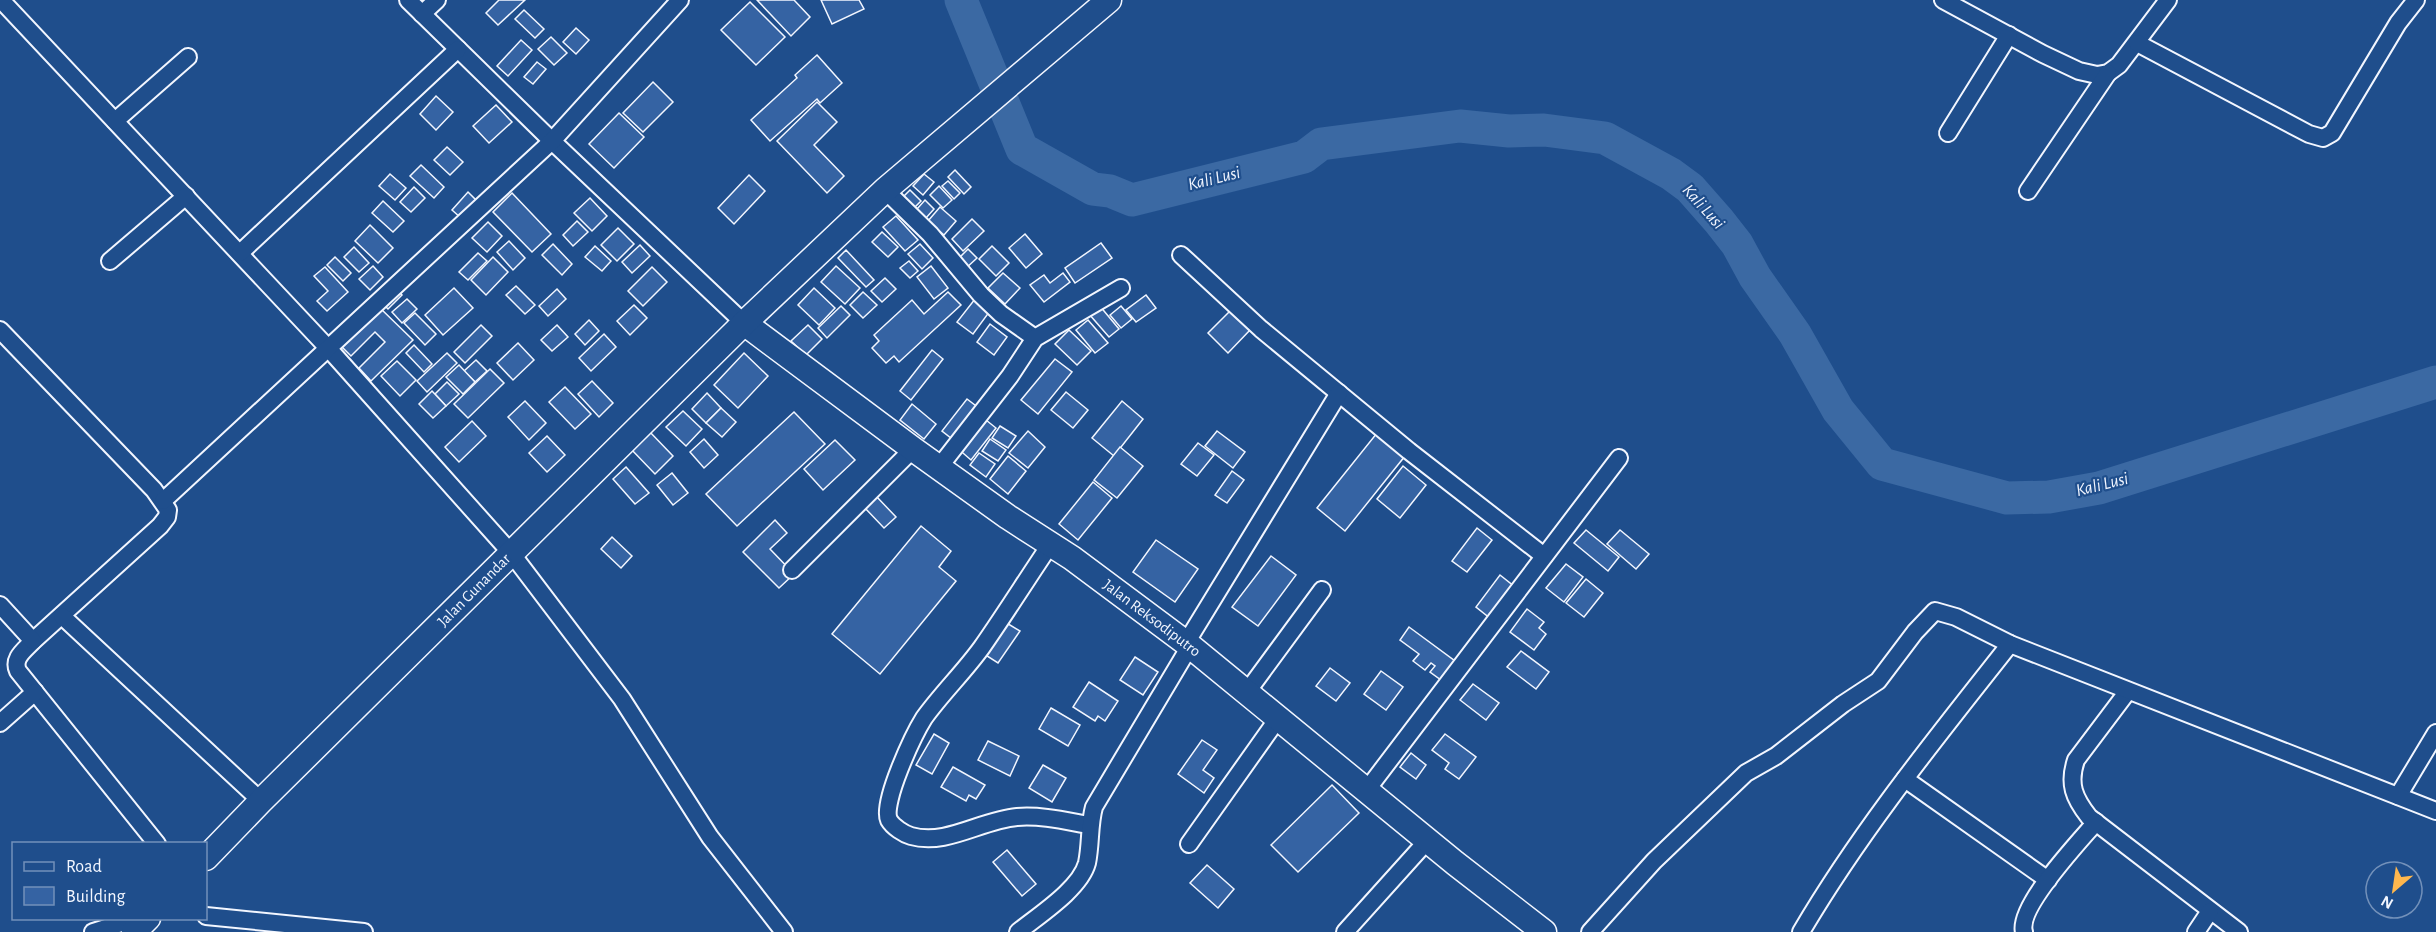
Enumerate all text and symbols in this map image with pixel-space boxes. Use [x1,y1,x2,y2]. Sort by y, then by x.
water label: Kali Lusi [1186,164,1242,194]
water label: Kali Lusi [1679,181,1728,233]
water label: Kali Lusi [2074,470,2130,500]
street label: Jalan Gunandar [434,550,514,630]
street label: Jalan Reksodiputro [1100,576,1204,660]
legend [12,842,207,920]
text: Road [66,858,102,876]
north arrow [2364,860,2424,920]
text: Building [66,888,126,906]
text: N [2378,893,2396,912]

